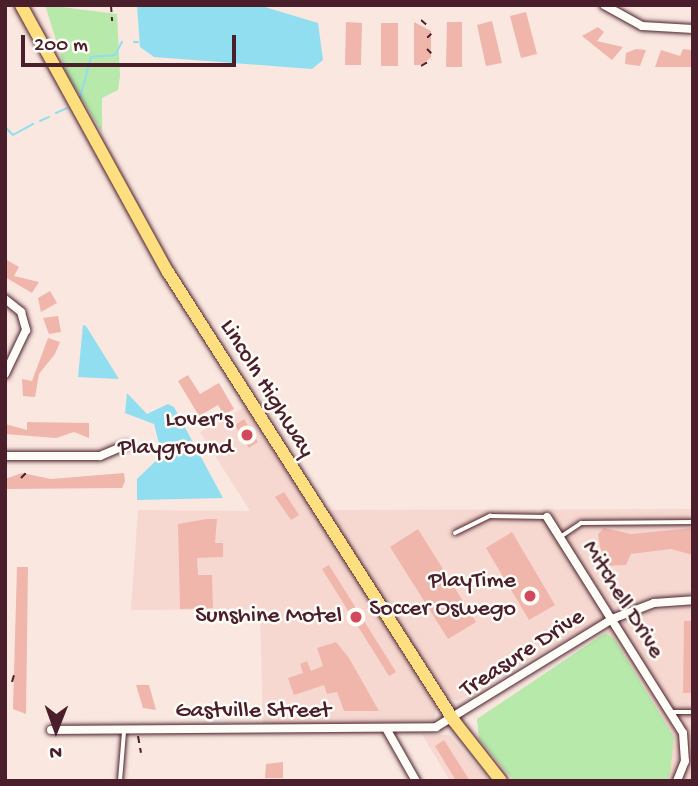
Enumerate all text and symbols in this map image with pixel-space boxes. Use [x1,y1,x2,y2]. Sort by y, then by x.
scale bar [24,21,240,65]
text: 200 m [34,34,88,59]
street label: Lincoln Highway [212,315,320,463]
place label: Lover's Playground [118,407,233,463]
marker: Lover's Playground [239,427,255,443]
street label: Mitchell Drive [574,536,670,664]
place label: PlayTime Soccer Oswego [369,568,516,624]
marker: PlayTime Soccer Oswego [522,588,538,604]
place label: Sunshine Motel [195,603,342,631]
street label: Treasure Drive [455,603,591,705]
marker: Sunshine Motel [348,609,364,625]
north arrow [21,695,91,765]
street label: Gastville Street [175,698,331,726]
text: N [49,740,62,763]

